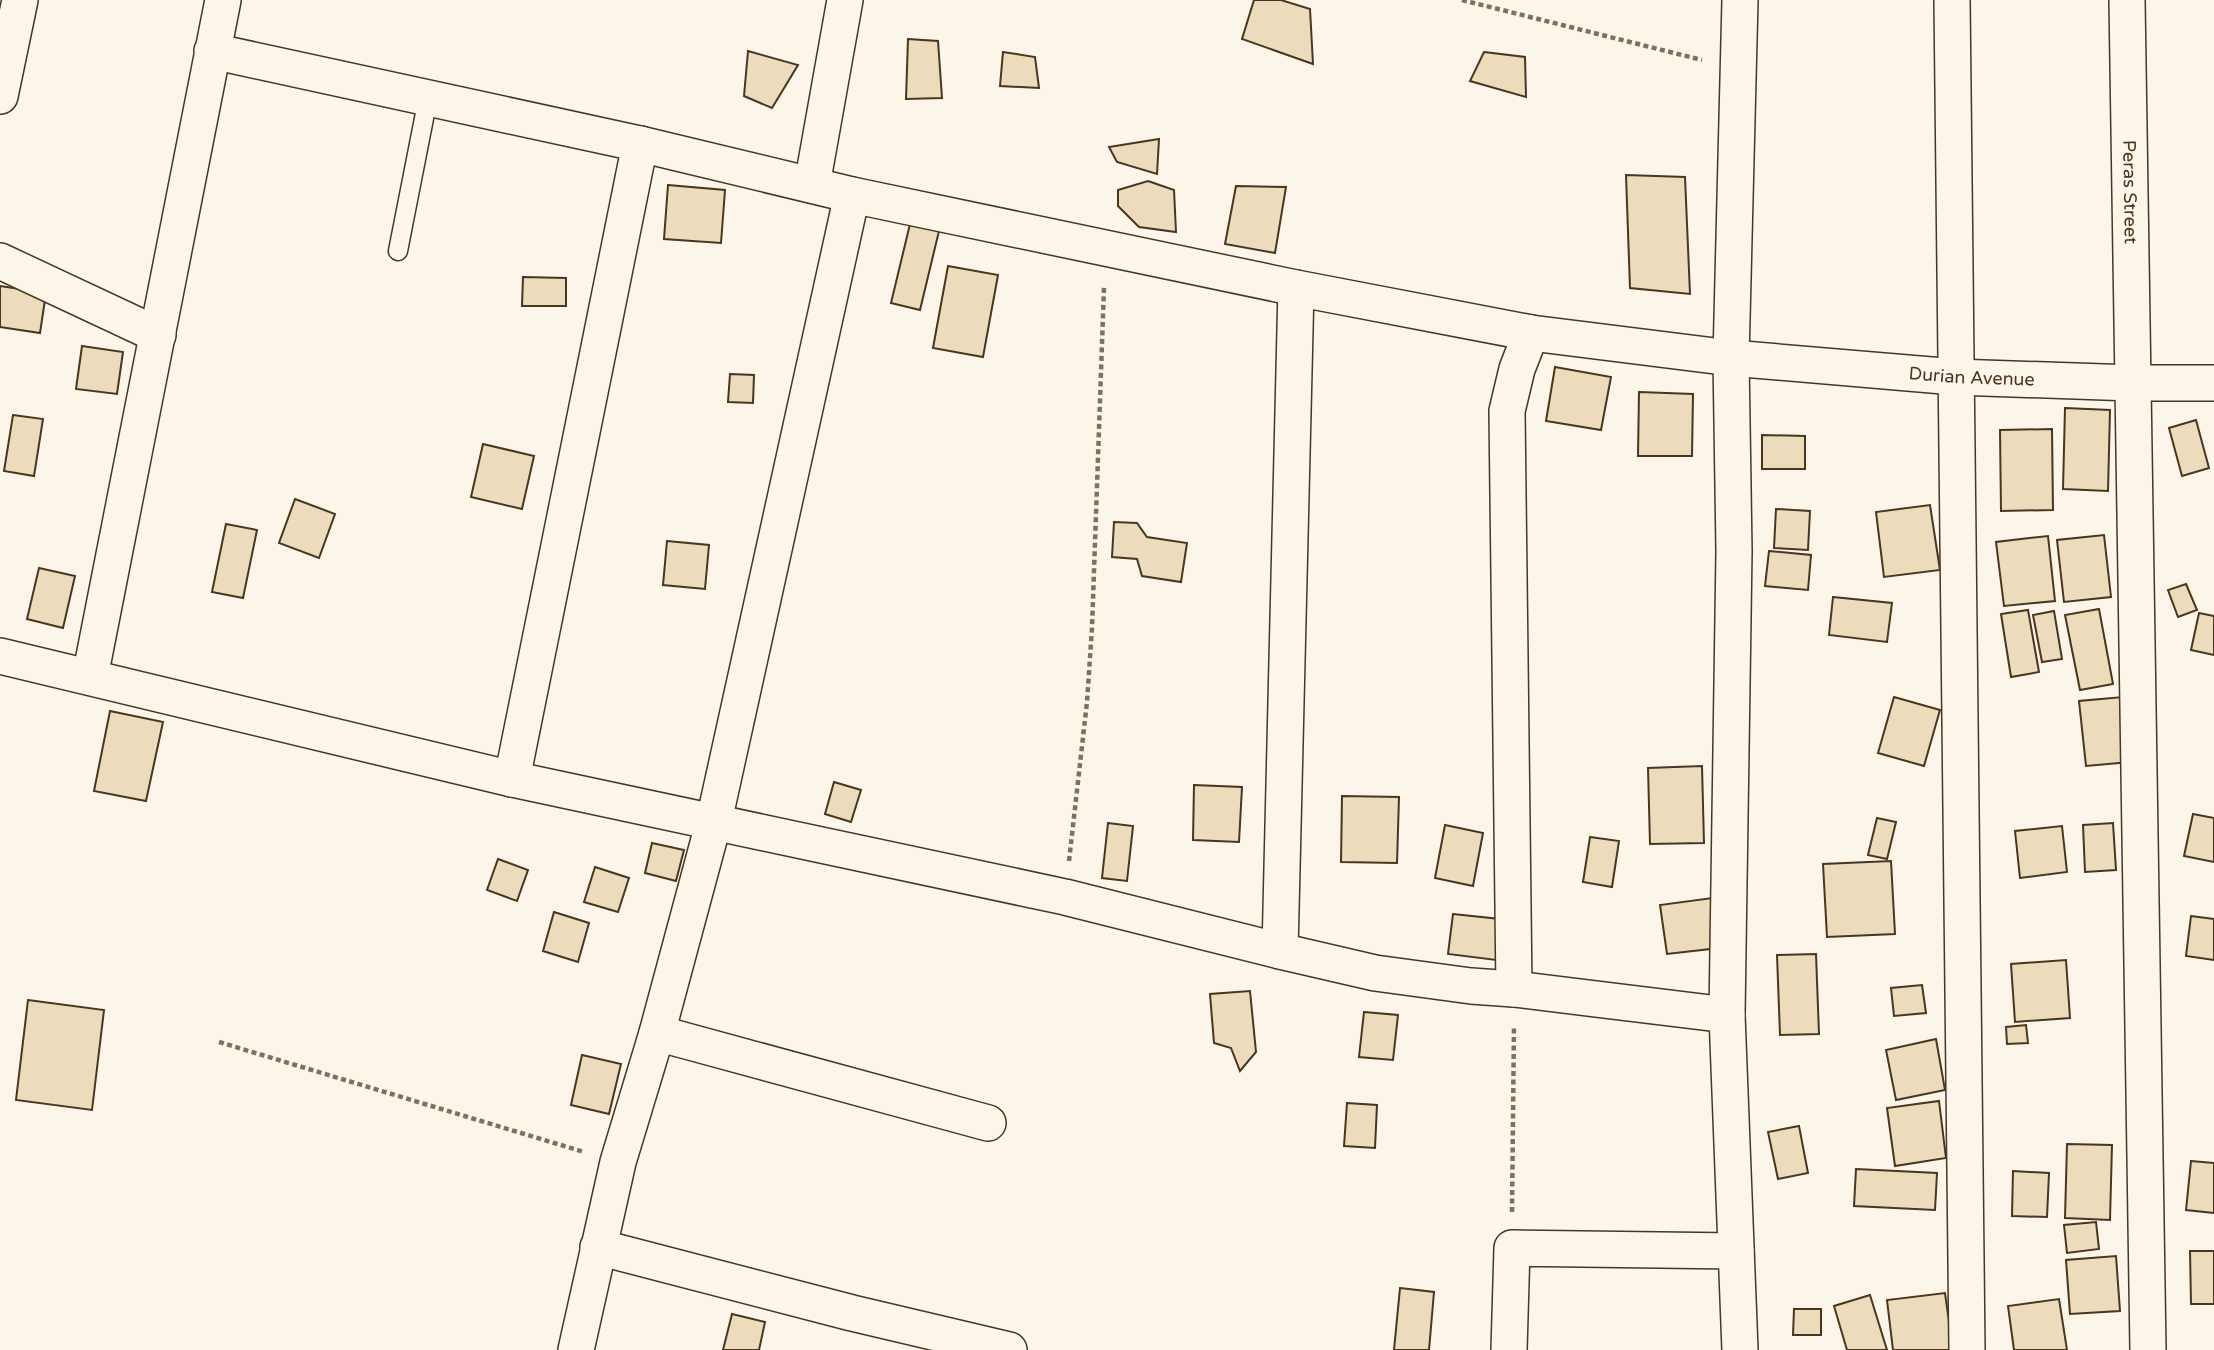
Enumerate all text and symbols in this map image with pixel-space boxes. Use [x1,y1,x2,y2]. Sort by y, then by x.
street label: Peras Street [2118,140,2142,244]
street label: Durian Avenue [1908,362,2035,391]

